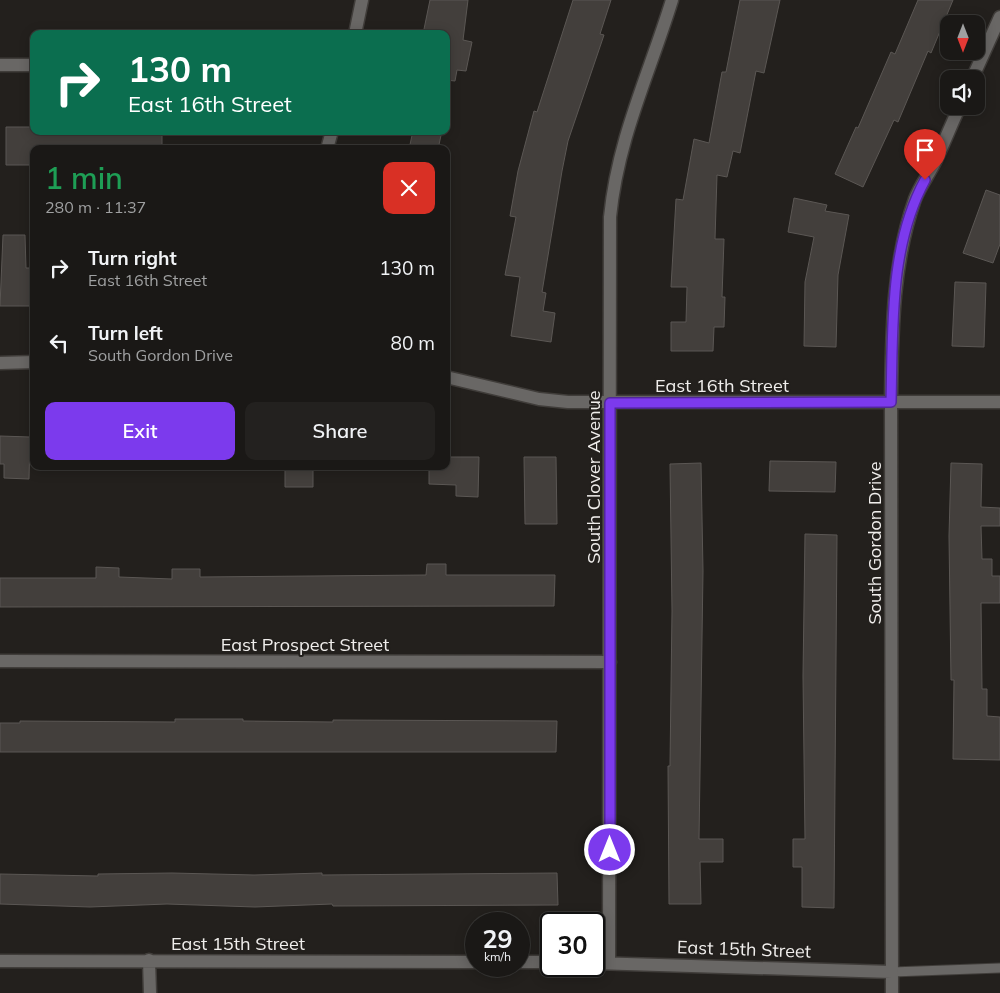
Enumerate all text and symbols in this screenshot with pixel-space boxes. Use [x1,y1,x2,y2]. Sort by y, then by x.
north arrow [940,15,985,60]
map controls [940,15,985,115]
text: 130 m [128,47,232,91]
icon: right [45,50,110,115]
button: sound [940,70,985,115]
text: East 16th Street [128,90,292,118]
pin [904,129,946,180]
icon: arrive [911,136,939,164]
text: 1 min [45,159,123,197]
button: close [383,162,435,214]
text: 280 m · 11:37 [45,197,146,217]
text: Turn right [88,246,177,270]
icon: right [45,254,73,282]
text: 130 m [379,256,435,280]
text: East 16th Street [88,270,207,290]
text: Turn left [88,321,163,345]
icon: left [45,329,73,357]
text: 80 m [391,331,435,355]
text: South Gordon Drive [88,345,233,365]
street label: East 16th Street [655,374,789,397]
street label: South Clover Avenue [582,390,605,564]
button: Exit [45,402,235,460]
button: Share [245,402,435,460]
street label: South Gordon Drive [863,461,886,625]
street label: East Prospect Street [221,633,389,656]
position arrow [583,823,635,875]
speed limit sign: 30 [540,912,605,977]
text: 29 [482,923,513,954]
street label: East 15th Street [171,932,305,955]
street label: East 15th Street [677,935,811,963]
text: km/h [484,949,511,964]

